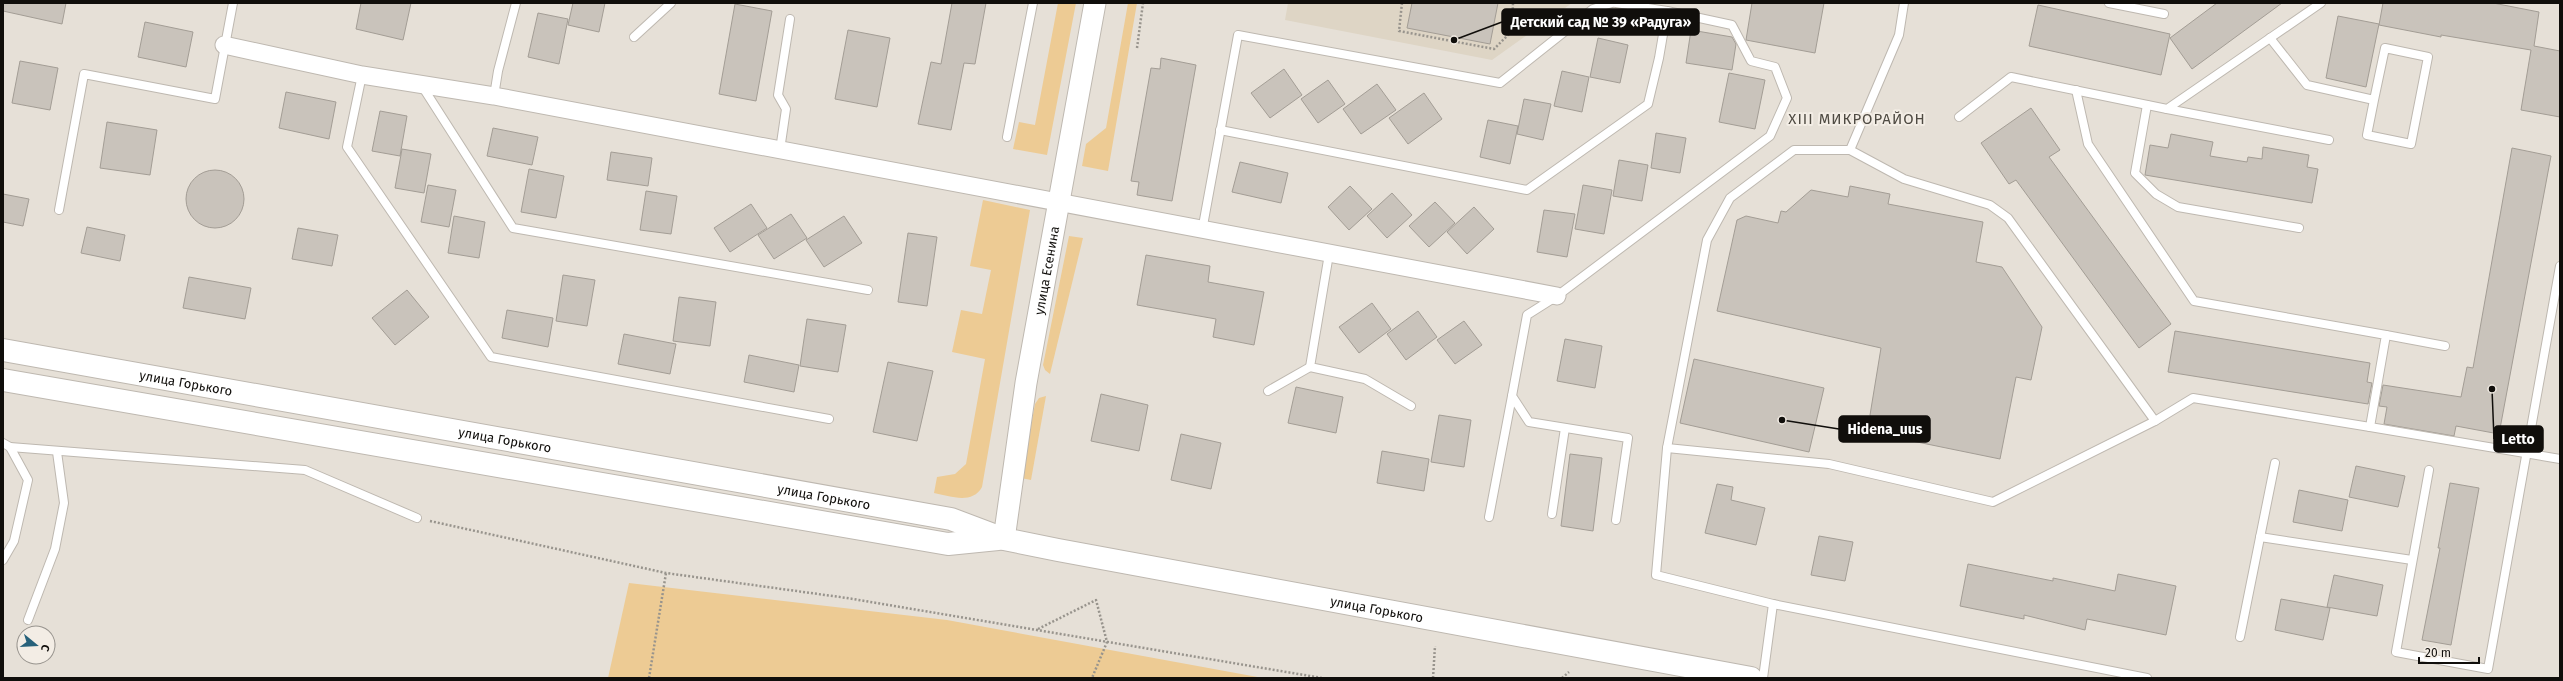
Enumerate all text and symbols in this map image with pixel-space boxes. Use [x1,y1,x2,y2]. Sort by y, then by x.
callout: Детский сад № 39 «Радуга» [1502,9,1699,35]
text: Детский сад № 39 «Радуга» [1510,14,1692,31]
district label: XIII МИКРОРАЙОН [1788,110,1926,128]
street label: улица Есенина [1032,225,1062,316]
street label: улица Горького [138,367,234,399]
callout: Hidena_uus [1839,416,1930,442]
text: Hidena_uus [1848,421,1923,438]
street label: улица Горького [457,424,553,456]
callout: Letto [2494,426,2543,452]
text: Letto [2501,431,2535,448]
street label: улица Горького [776,481,872,513]
street label: улица Горького [1329,593,1424,625]
north arrow [16,625,56,665]
scale bar [2419,639,2479,665]
text: С [38,643,52,654]
text: 20 m [2425,646,2451,660]

